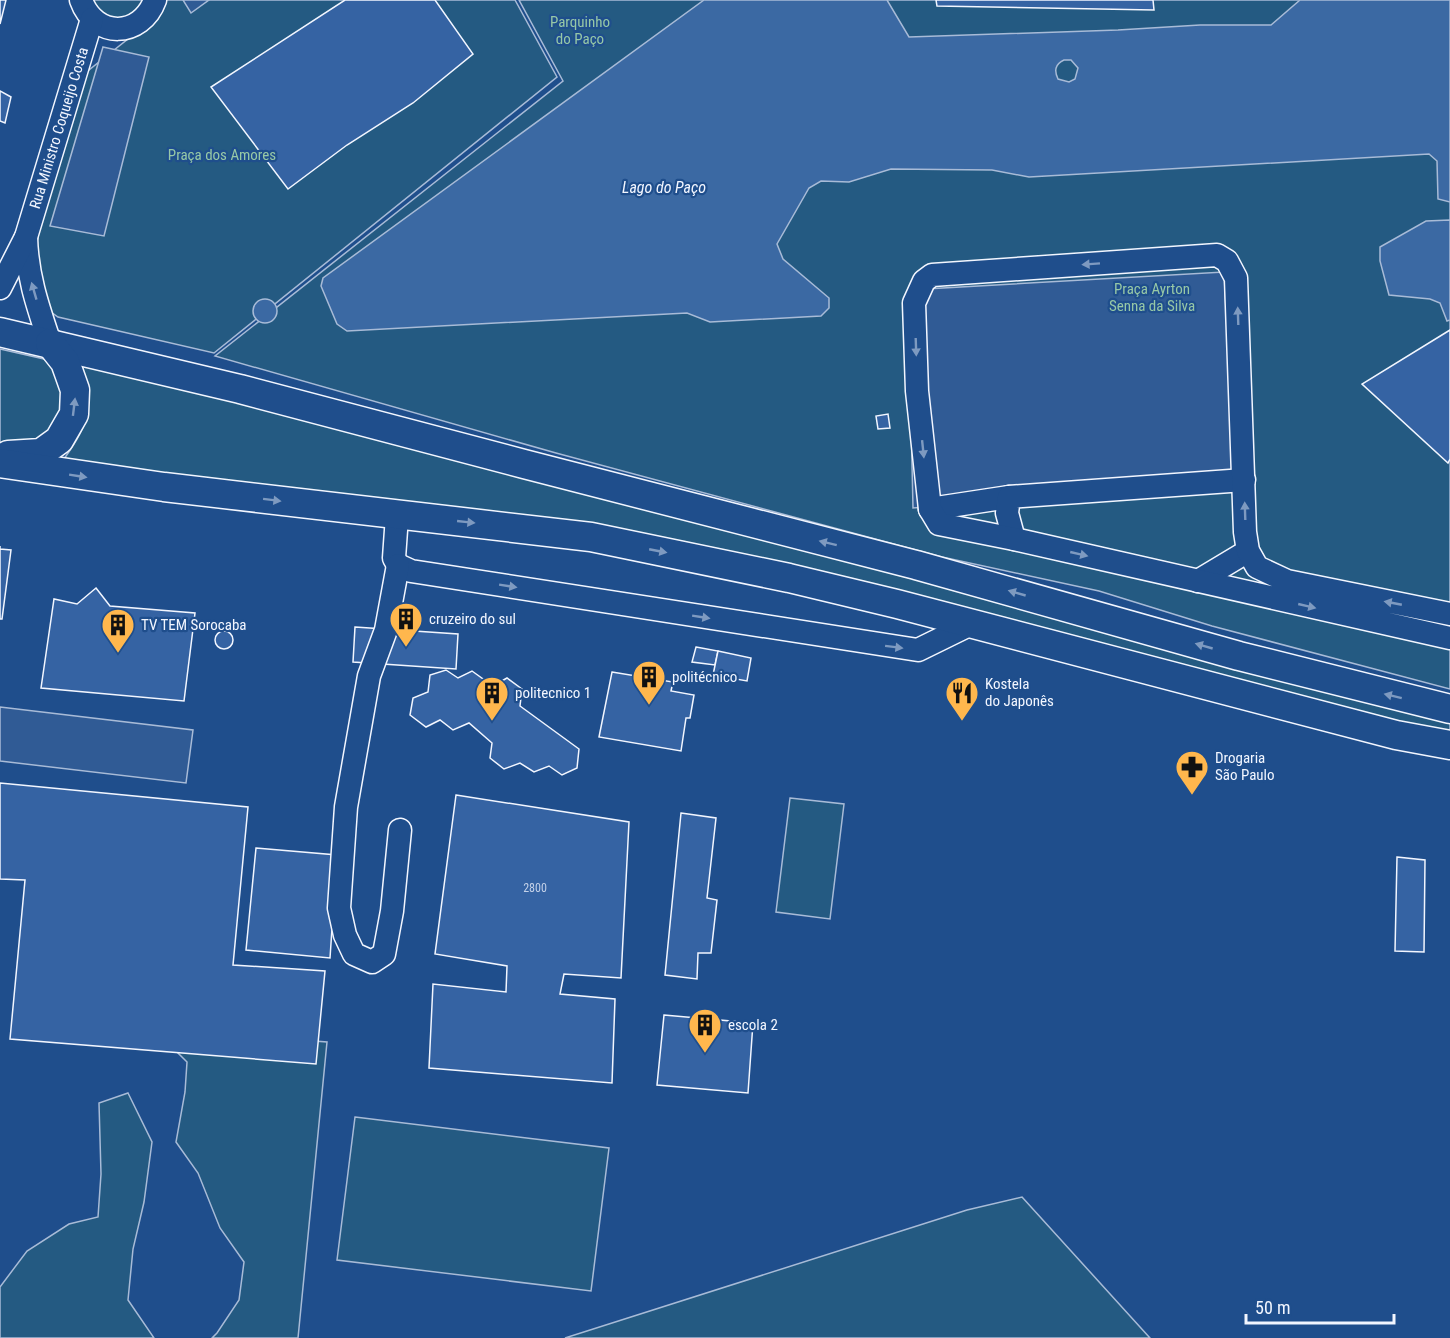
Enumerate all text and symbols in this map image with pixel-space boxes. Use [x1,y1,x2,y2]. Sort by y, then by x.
park label: Parquinho do Paço [550,13,610,48]
street label: Rua Ministro Coqueijo Costa [26,45,92,211]
park label: Praça dos Amores [168,146,276,164]
water label: Lago do Paço [622,178,706,197]
one-way arrow [1082,259,1101,269]
park label: Praça Ayrton Senna da Silva [1109,280,1195,315]
one-way arrow [29,282,38,300]
one-way arrow [1233,306,1242,325]
one-way arrow [911,337,920,356]
one-way arrow [69,397,78,416]
one-way arrow [918,440,928,459]
one-way arrow [69,471,88,480]
one-way arrow [263,495,282,505]
one-way arrow [1240,501,1249,520]
one-way arrow [456,517,475,527]
one-way arrow [819,538,837,547]
one-way arrow [649,547,668,556]
one-way arrow [1069,550,1088,559]
one-way arrow [499,582,518,591]
one-way arrow [1008,588,1026,597]
one-way arrow [1383,598,1402,607]
building icon: cruzeiro do sul [388,601,424,648]
one-way arrow [1298,602,1317,611]
building icon: TV TEM Sorocaba [100,607,136,654]
place label: cruzeiro do sul [429,610,516,628]
one-way arrow [692,613,711,622]
place label: TV TEM Sorocaba [141,616,246,634]
one-way arrow [1195,641,1213,650]
one-way arrow [884,643,903,652]
building icon: politécnico [631,659,667,706]
place label: politécnico [672,668,737,686]
building icon: politecnico 1 [474,675,510,722]
restaurant icon: Kostela do Japonês [944,675,980,722]
place label: Kostela do Japonês [985,675,1054,710]
place label: politecnico 1 [515,684,591,702]
one-way arrow [1383,691,1402,700]
pharmacy icon: Drogaria São Paulo [1174,749,1210,796]
place label: Drogaria São Paulo [1215,749,1275,784]
house number: 2800 [523,881,547,895]
building icon: escola 2 [687,1007,723,1054]
place label: escola 2 [728,1016,778,1034]
scale bar [1246,1287,1394,1325]
text: 50 m [1255,1297,1290,1318]

